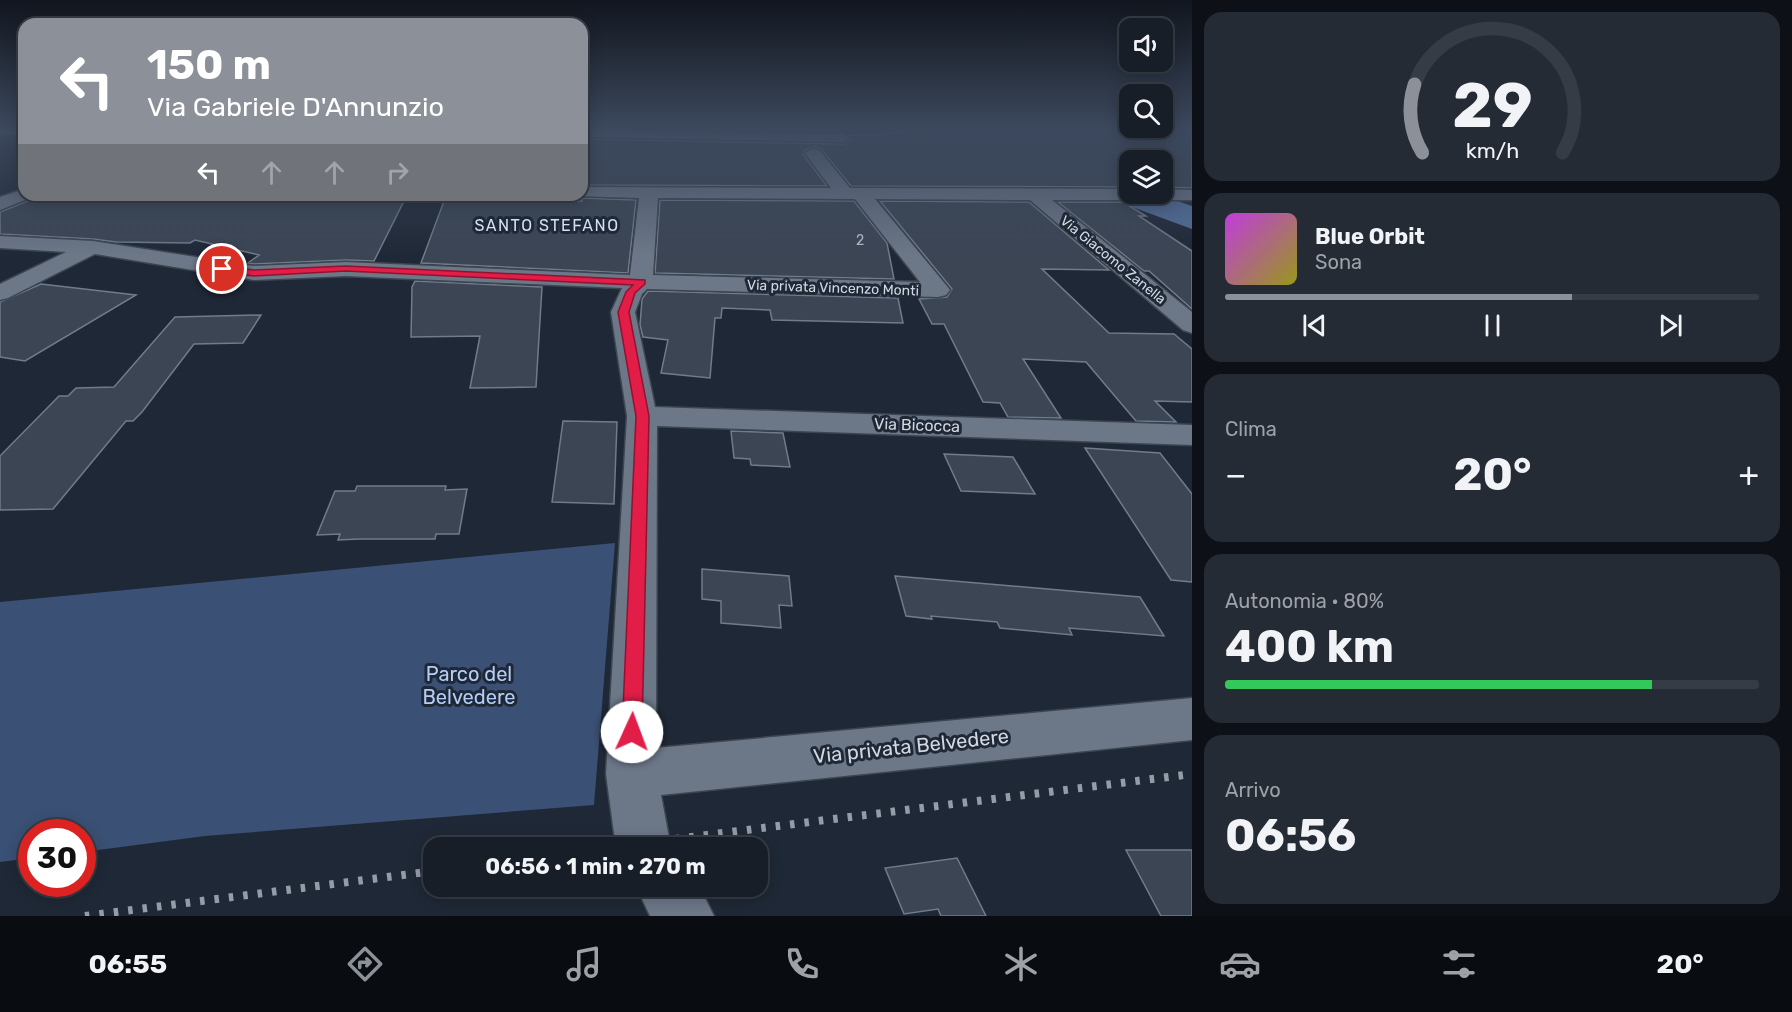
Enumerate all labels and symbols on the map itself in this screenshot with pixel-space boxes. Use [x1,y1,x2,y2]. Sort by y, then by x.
street label: Via Giacomo Zanella [1057,212,1169,308]
district label: SANTO STEFANO [474,216,620,235]
house number: 2 [856,232,864,249]
pin [196,243,247,294]
street label: Via privata Vincenzo Monti [747,277,919,299]
street label: Via Bicocca [874,414,960,436]
park label: Parco del Belvedere [422,662,516,709]
position arrow [600,700,664,764]
street label: Via privata Belvedere [812,724,1010,768]
speed limit sign: 30 [18,819,96,897]

